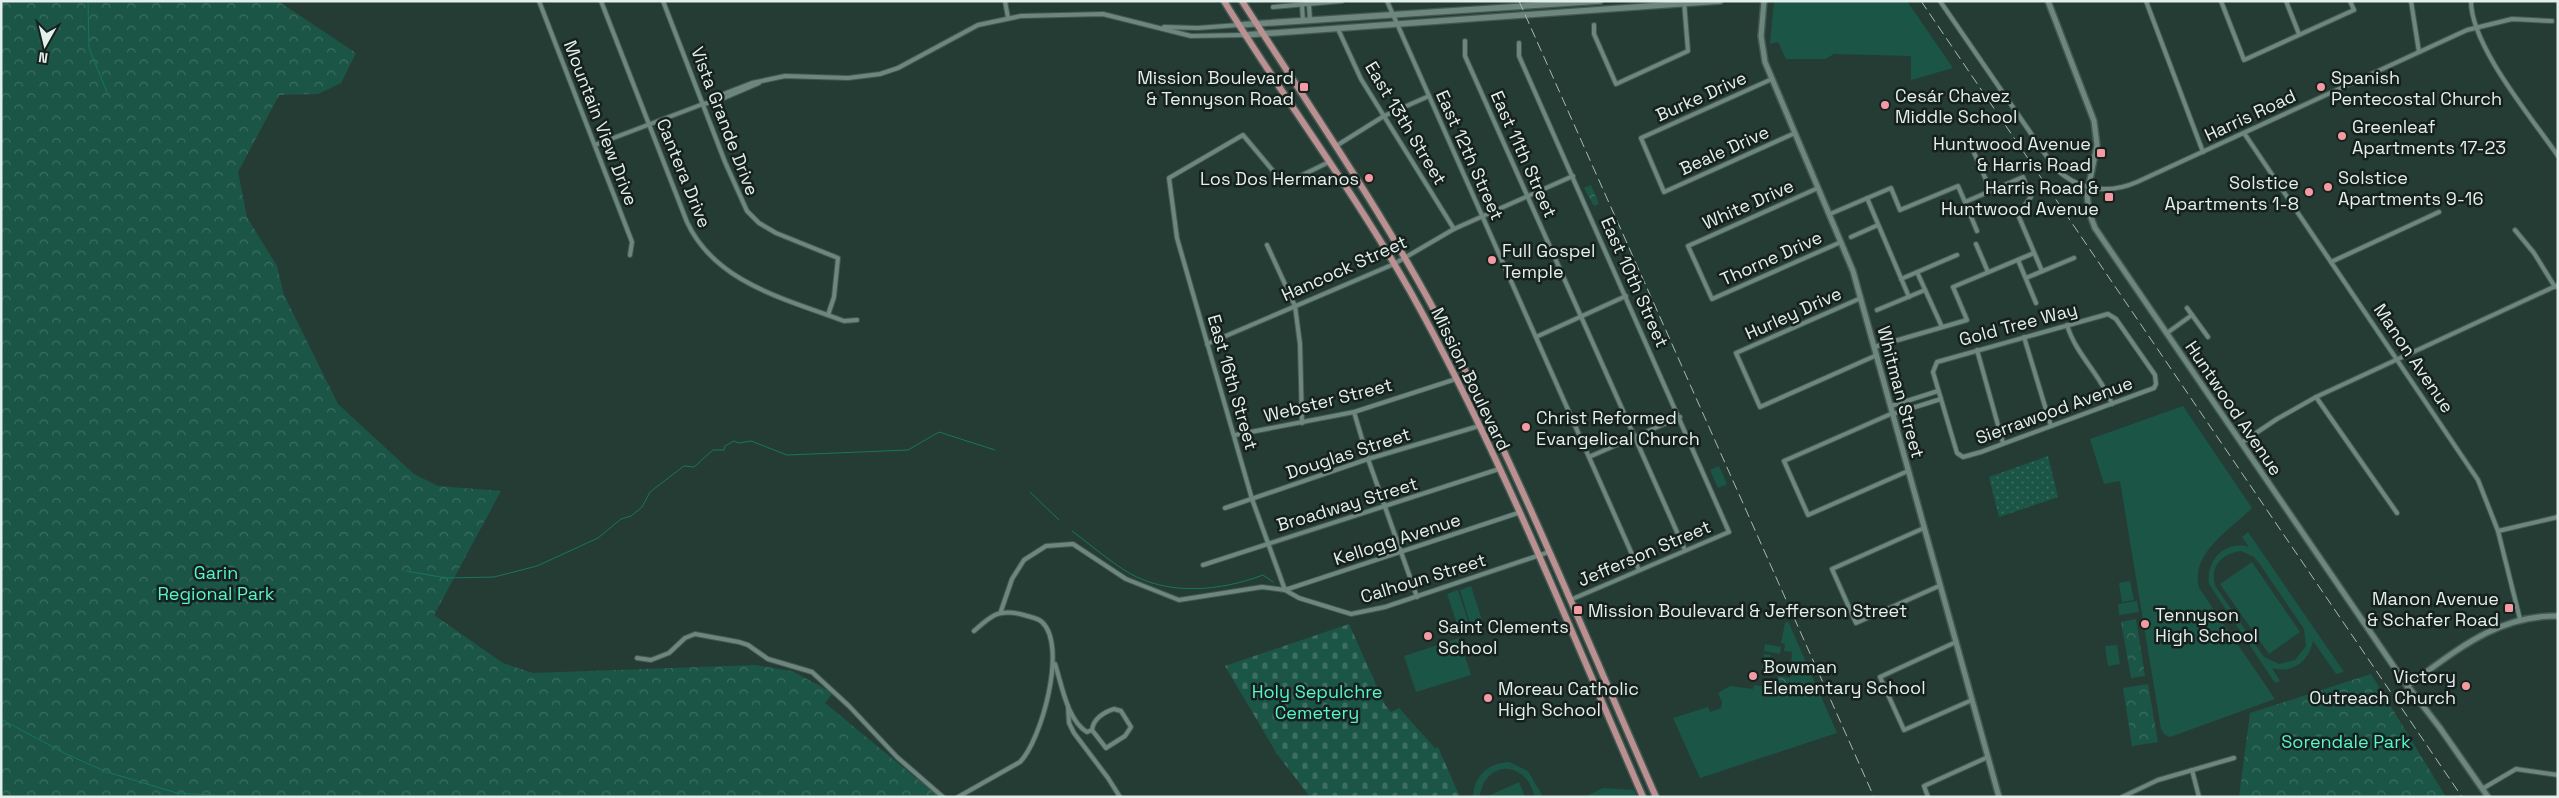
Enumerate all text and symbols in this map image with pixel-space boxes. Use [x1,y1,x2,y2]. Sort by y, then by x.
north arrow [20,20,70,70]
street label: Mountain View Drive [559,37,643,209]
street label: Vista Grande Drive [686,43,764,199]
text: N [37,48,49,67]
street label: East 13th Street [1360,57,1452,189]
place label: Mission Boulevard & Tennyson Road [1137,66,1294,110]
street label: Burke Drive [1652,66,1750,126]
place label: Spanish Pentecostal Church [2331,66,2502,110]
marker: Mission Boulevard & Tennyson Road [1298,81,1310,93]
marker: Spanish Pentecostal Church [2315,81,2327,93]
place label: Cesár Chavez Middle School [1895,84,2017,128]
street label: Harris Road [2201,84,2299,146]
street label: East 12th Street [1431,86,1509,224]
street label: East 11th Street [1486,87,1562,221]
marker: Cesár Chavez Middle School [1879,99,1891,111]
street label: Cantera Drive [652,115,716,231]
place label: Greenleaf Apartments 17-23 [2352,115,2506,159]
street label: Beale Drive [1676,120,1772,180]
marker: Greenleaf Apartments 17-23 [2336,130,2348,142]
place label: Huntwood Avenue & Harris Road [1933,132,2091,176]
marker: Huntwood Avenue & Harris Road [2095,147,2107,159]
place label: Solstice Apartments 9-16 [2338,166,2483,210]
place label: Los Dos Hermanos [1200,167,1359,190]
place label: Solstice Apartments 1-8 [2164,171,2299,215]
marker: Los Dos Hermanos [1363,172,1375,184]
street label: White Drive [1699,174,1797,234]
place label: Harris Road & Huntwood Avenue [1941,176,2099,220]
marker: Solstice Apartments 9-16 [2322,181,2334,193]
marker: Solstice Apartments 1-8 [2303,186,2315,198]
marker: Harris Road & Huntwood Avenue [2103,191,2115,203]
street label: East 10th Street [1596,213,1674,351]
street label: Thorne Drive [1717,225,1825,291]
street label: Hancock Street [1278,230,1410,306]
place label: Full Gospel Temple [1502,239,1595,283]
marker: Full Gospel Temple [1486,254,1498,266]
street label: Hurley Drive [1741,281,1845,345]
street label: Gold Tree Way [1956,297,2080,351]
street label: Manon Avenue [2369,299,2459,417]
street label: Mission Boulevard [1426,304,1516,454]
street label: East 16th Street [1203,311,1263,453]
street label: Whitman Street [1872,323,1930,461]
street label: Huntwood Avenue [2180,336,2288,480]
street label: Sierrawood Avenue [1972,371,2136,449]
street label: Webster Street [1261,373,1395,427]
place label: Christ Reformed Evangelical Church [1536,406,1700,450]
marker: Christ Reformed Evangelical Church [1520,421,1532,433]
street label: Douglas Street [1283,422,1413,484]
street label: Broadway Street [1274,472,1420,536]
street label: Kellogg Avenue [1331,508,1463,570]
street label: Jefferson Street [1574,515,1714,591]
street label: Calhoun Street [1357,548,1489,608]
park label: Garin Regional Park [158,561,275,605]
place label: Manon Avenue & Schafer Road [2367,587,2499,631]
place label: Mission Boulevard & Jefferson Street [1588,599,1907,622]
marker: Manon Avenue & Schafer Road [2503,602,2515,614]
place label: Tennyson High School [2155,603,2258,647]
marker: Mission Boulevard & Jefferson Street [1572,604,1584,616]
place label: Saint Clements School [1438,615,1569,659]
marker: Tennyson High School [2139,618,2151,630]
marker: Saint Clements School [1422,630,1434,642]
place label: Bowman Elementary School [1763,655,1926,699]
place label: Victory Outreach Church [2309,665,2456,709]
marker: Bowman Elementary School [1747,670,1759,682]
place label: Moreau Catholic High School [1498,677,1639,721]
park label: Holy Sepulchre Cemetery [1252,680,1382,724]
marker: Victory Outreach Church [2460,680,2472,692]
marker: Moreau Catholic High School [1482,692,1494,704]
park label: Sorendale Park [2281,730,2411,753]

